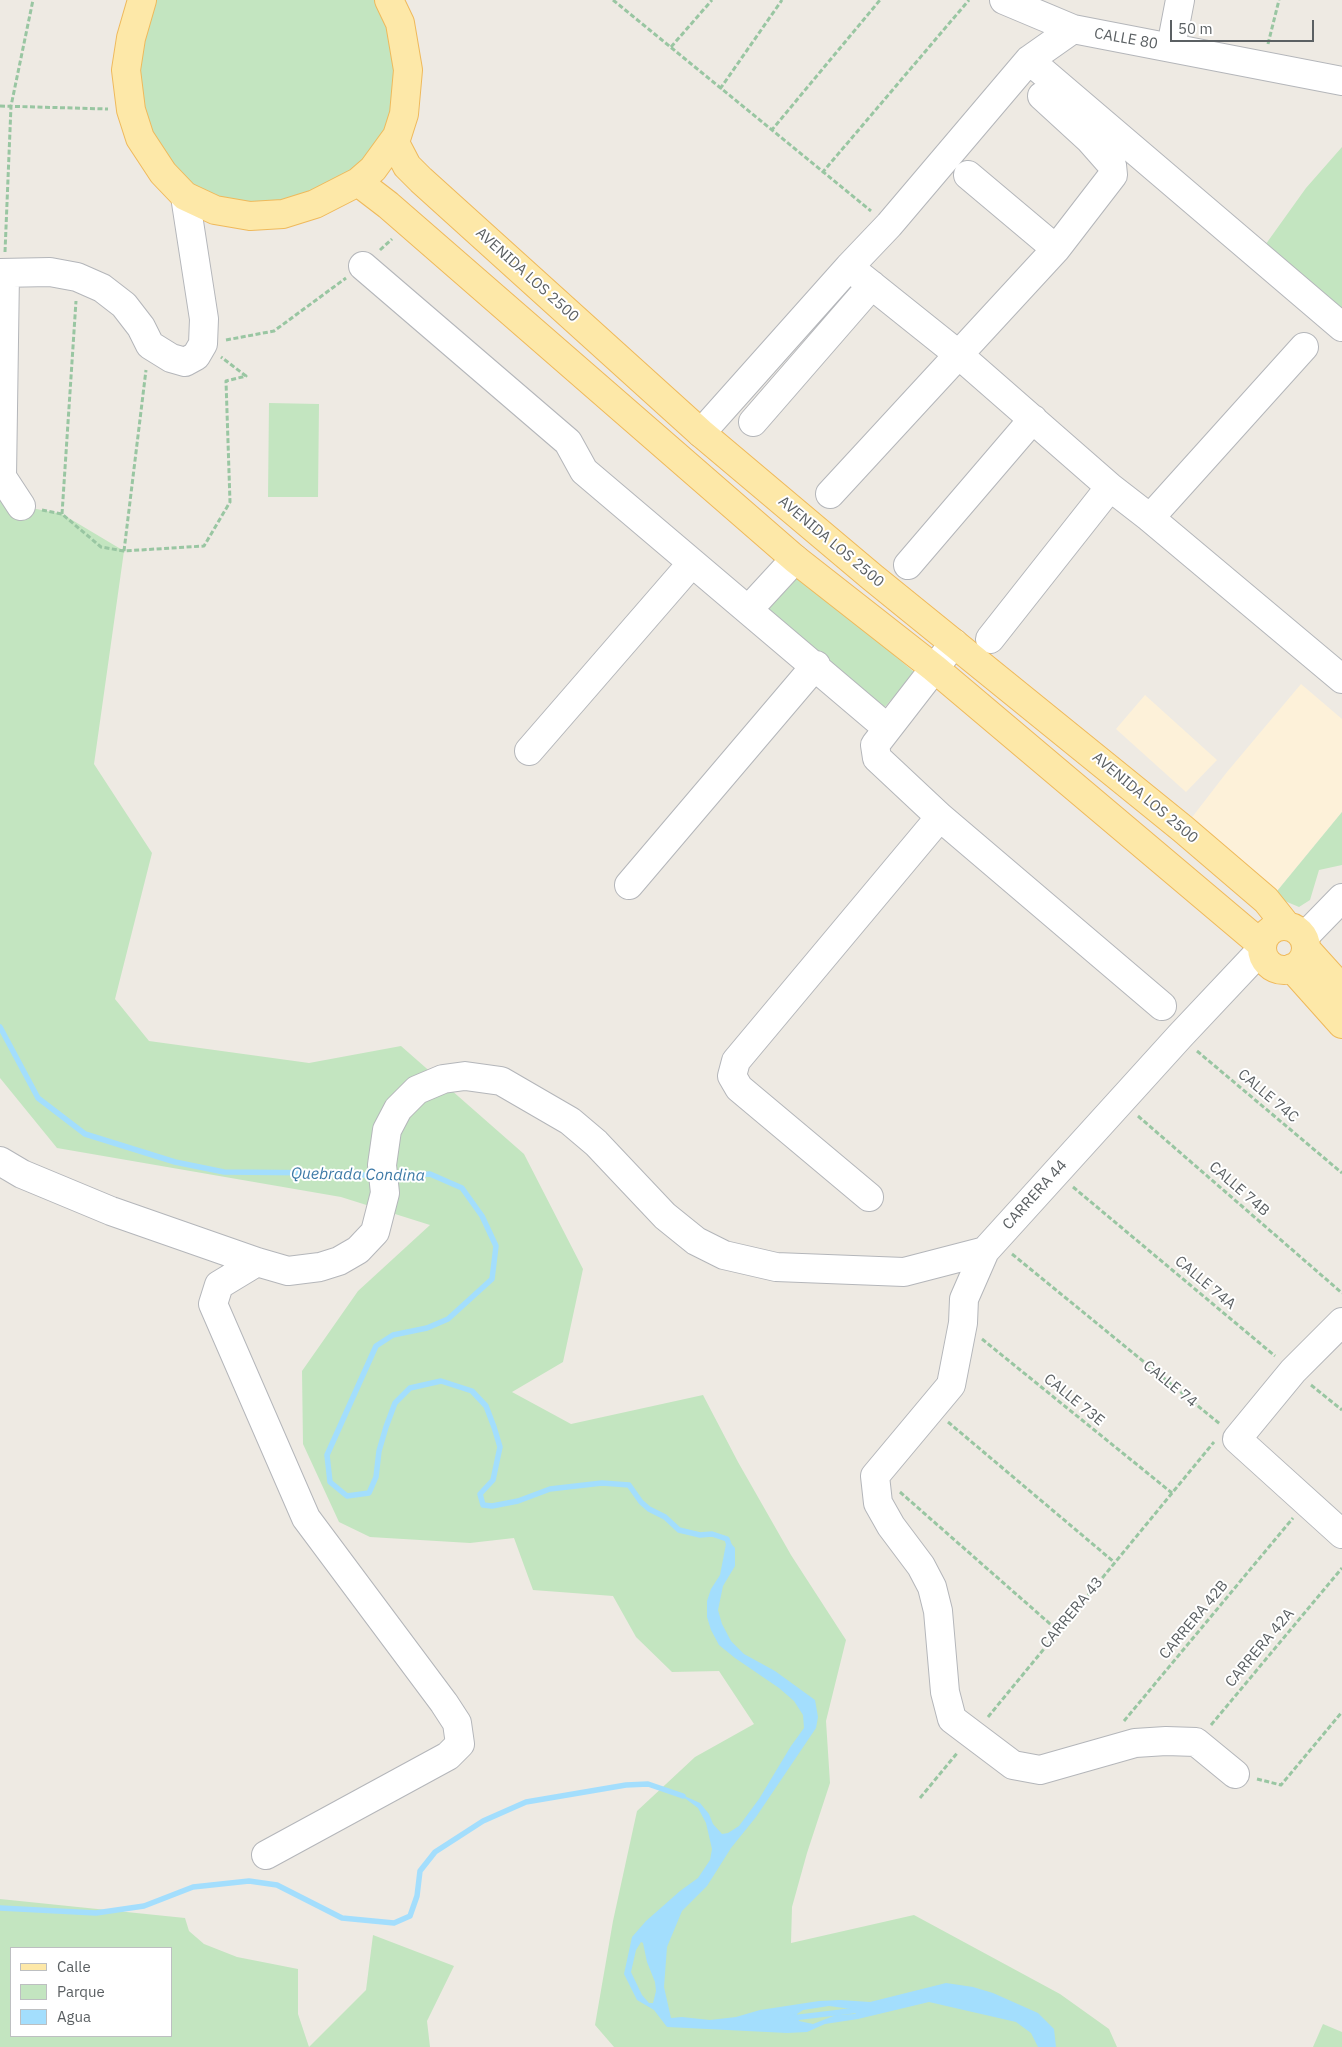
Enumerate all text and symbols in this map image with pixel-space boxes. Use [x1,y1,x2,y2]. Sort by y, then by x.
scale bar [1172,10,1316,42]
text: 50 m [1178,19,1213,38]
street label: CALLE 80 [1093,25,1159,53]
street label: AVENIDA LOS 2500 [472,224,582,326]
street label: AVENIDA LOS 2500 [774,493,888,591]
street label: AVENIDA LOS 2500 [1088,749,1202,847]
street label: CALLE 74C [1234,1065,1302,1127]
street label: CARRERA 44 [999,1156,1071,1234]
street label: CALLE 74B [1205,1158,1273,1220]
water label: Quebrada Condina [291,1164,425,1186]
street label: CALLE 74A [1171,1252,1239,1314]
street label: CALLE 74 [1139,1357,1201,1411]
street label: CALLE 73E [1040,1370,1108,1430]
street label: CARRERA 43 [1037,1574,1107,1652]
street label: CARRERA 42B [1156,1577,1232,1663]
street label: CARRERA 42A [1222,1605,1298,1691]
legend [10,1947,172,2037]
text: Calle [57,1957,91,1976]
text: Parque [57,1982,105,2001]
text: Agua [57,2007,91,2026]

